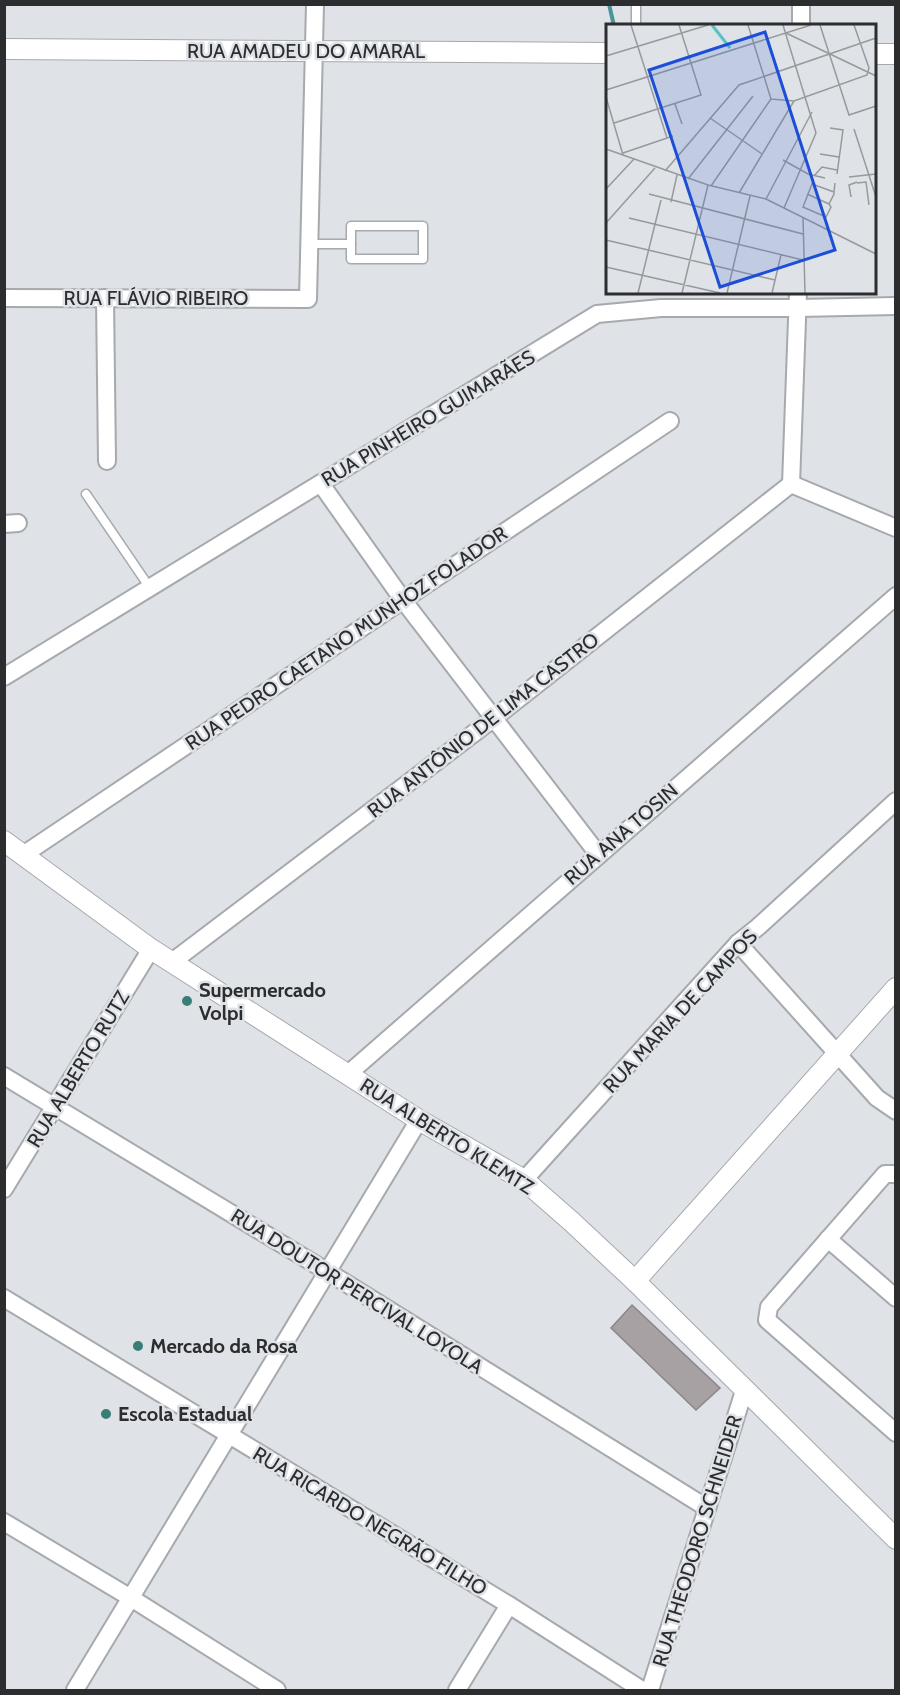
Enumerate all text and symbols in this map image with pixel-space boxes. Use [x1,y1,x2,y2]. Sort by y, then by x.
inset map [606,24,876,294]
street label: RUA AMADEU DO AMARAL [187,39,425,63]
street label: RUA FLÁVIO RIBEIRO [64,286,248,310]
street label: RUA PINHEIRO GUIMARÃES [317,345,539,491]
street label: RUA PEDRO CAETANO MUNHOZ FOLADOR [181,521,511,755]
street label: RUA ANTÔNIO DE LIMA CASTRO [363,627,603,823]
street label: RUA ANA TOSIN [559,778,683,890]
street label: RUA MARIA DE CAMPOS [598,924,762,1098]
place label: Supermercado Volpi [199,978,326,1025]
street label: RUA ALBERTO RUTZ [22,986,134,1152]
marker: Supermercado Volpi [180,994,194,1008]
street label: RUA ALBERTO KLEMTZ [356,1073,538,1199]
street label: RUA DOUTOR PERCIVAL LOYOLA [227,1203,488,1379]
place label: Mercado da Rosa [150,1334,297,1358]
marker: Mercado da Rosa [131,1339,145,1353]
place label: Escola Estadual [118,1402,252,1426]
marker: Escola Estadual [99,1407,113,1421]
street label: RUA THEODORO SCHNEIDER [647,1412,747,1670]
street label: RUA RICARDO NEGRÃO FILHO [249,1441,491,1601]

